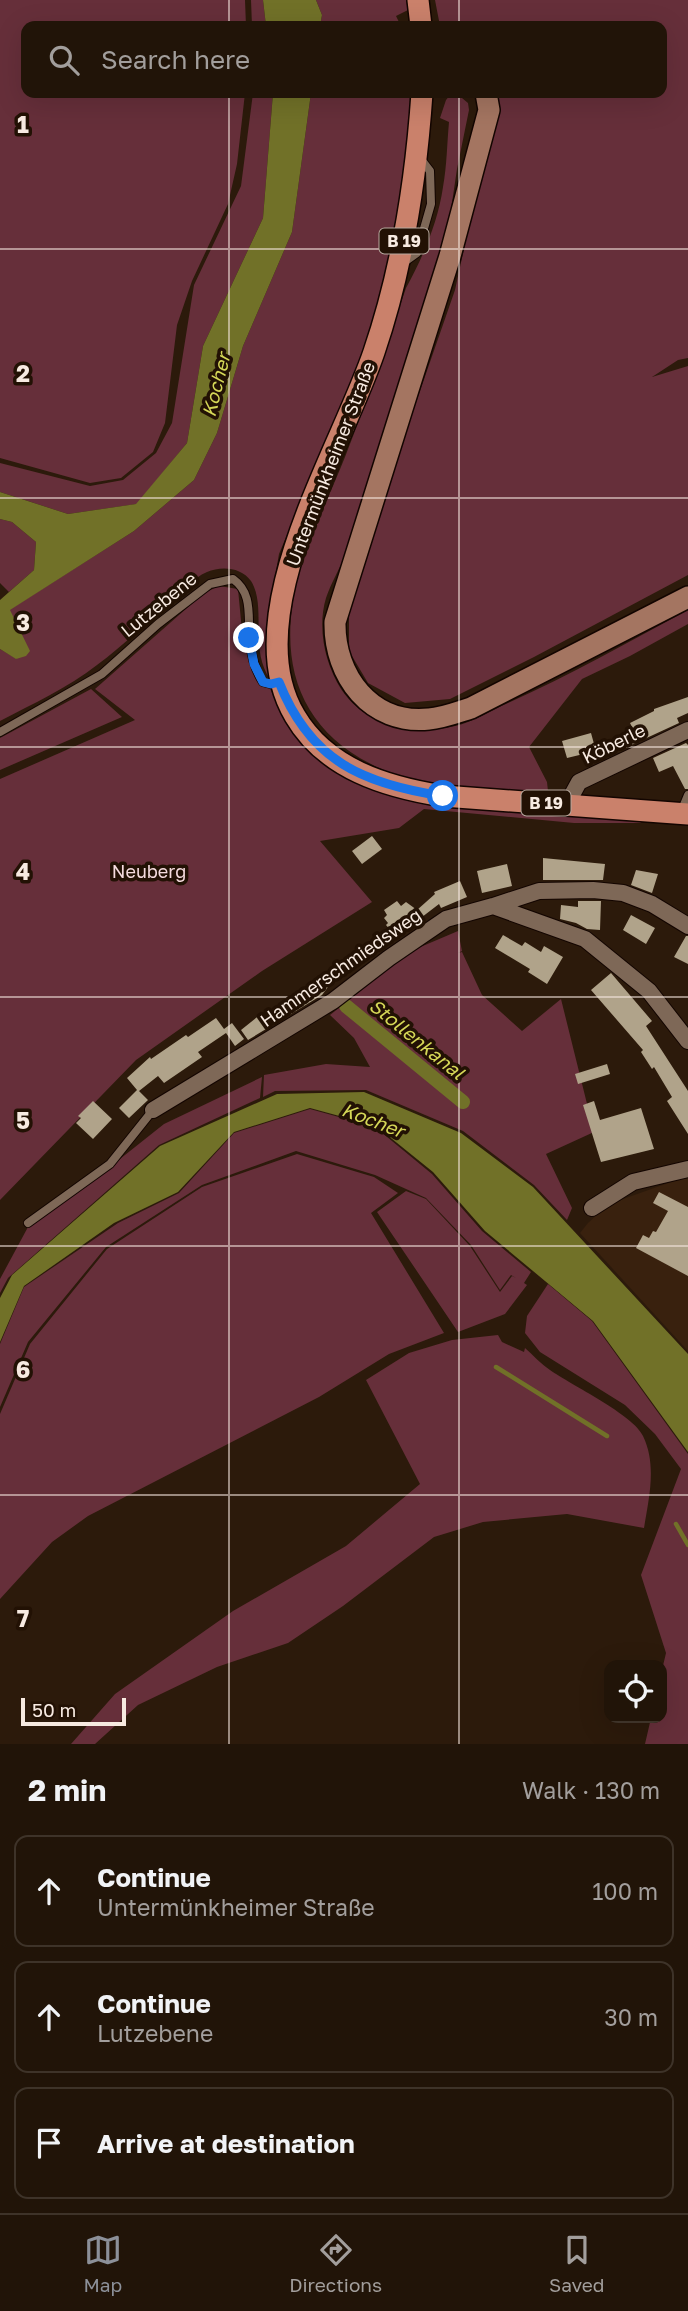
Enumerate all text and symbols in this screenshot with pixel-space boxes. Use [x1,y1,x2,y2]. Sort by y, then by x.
search box [21,21,667,98]
icon: search [45,41,83,79]
text: Search here [101,44,250,75]
text: 1 [17,110,29,138]
road number: B 19 [380,229,428,254]
water label: Kocher [197,348,235,419]
street label: Untermünkheimer Straße [281,358,379,569]
text: 2 [16,359,30,387]
street label: Lutzebene [116,567,201,641]
text: 3 [16,608,30,636]
route end [233,622,264,653]
street label: Köberle [578,718,649,768]
route start [427,780,458,811]
road number: B 19 [522,790,570,816]
text: 4 [16,857,30,885]
park label: Neuberg [112,860,186,882]
street label: Hammerschmiedsweg [256,903,425,1031]
water label: Stollenkanal [365,993,470,1084]
water label: Kocher [339,1097,410,1143]
text: 5 [16,1106,30,1134]
text: 6 [16,1355,30,1383]
text: 7 [17,1604,29,1632]
map controls [604,1660,667,1723]
button: locate [604,1660,667,1723]
scale bar [21,1695,126,1727]
text: 50 m [32,1698,76,1721]
text: 2 min [28,1772,106,1808]
text: Walk · 130 m [522,1776,660,1804]
text: Continue [97,1862,211,1893]
icon: ahead [30,1872,68,1910]
text: 100 m [592,1877,658,1905]
text: Untermünkheimer Straße [97,1893,375,1921]
text: Continue [97,1988,211,2019]
icon: ahead [30,1998,68,2036]
text: 30 m [604,2003,658,2031]
text: Lutzebene [97,2019,213,2047]
icon: arrive [30,2124,68,2162]
text: Arrive at destination [97,2128,355,2159]
tab: Map [83,2231,122,2296]
tab: Directions [289,2231,382,2296]
tab: Saved [549,2231,605,2296]

